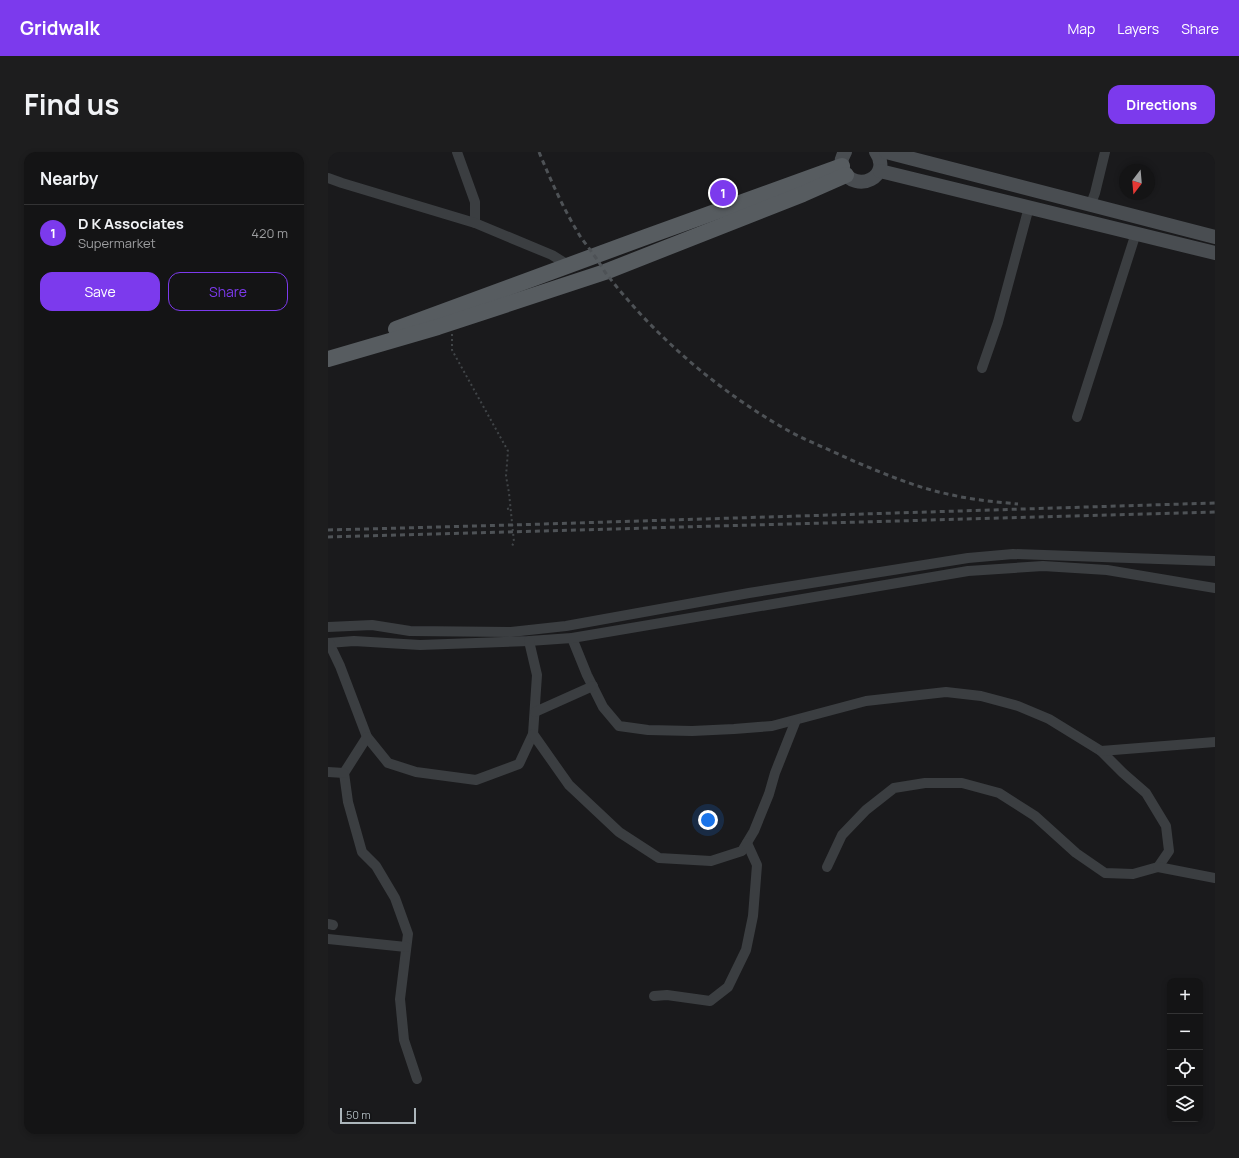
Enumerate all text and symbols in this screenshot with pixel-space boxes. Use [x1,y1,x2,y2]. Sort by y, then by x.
text: Gridwalk [20,15,100,41]
text: Map [1067,19,1095,38]
text: Layers [1117,19,1159,38]
text: Share [1181,19,1219,38]
text: Find us [24,85,119,123]
button: Directions [1108,85,1215,124]
north arrow [1119,164,1155,200]
text: Nearby [40,167,98,190]
pin: 1 [710,178,736,208]
text: D K Associates [78,213,184,234]
text: 1 [50,224,56,242]
text: 420 m [251,224,288,242]
text: Supermarket [78,234,156,252]
button: Save [40,272,160,311]
button: Share [168,272,288,311]
your location [698,810,718,830]
map controls [1167,978,1203,1122]
button: + [1167,978,1203,1014]
button: − [1167,1014,1203,1050]
button: locate [1167,1050,1203,1086]
button: layers [1167,1086,1203,1122]
scale bar [340,1106,416,1125]
text: 50 m [346,1107,371,1122]

